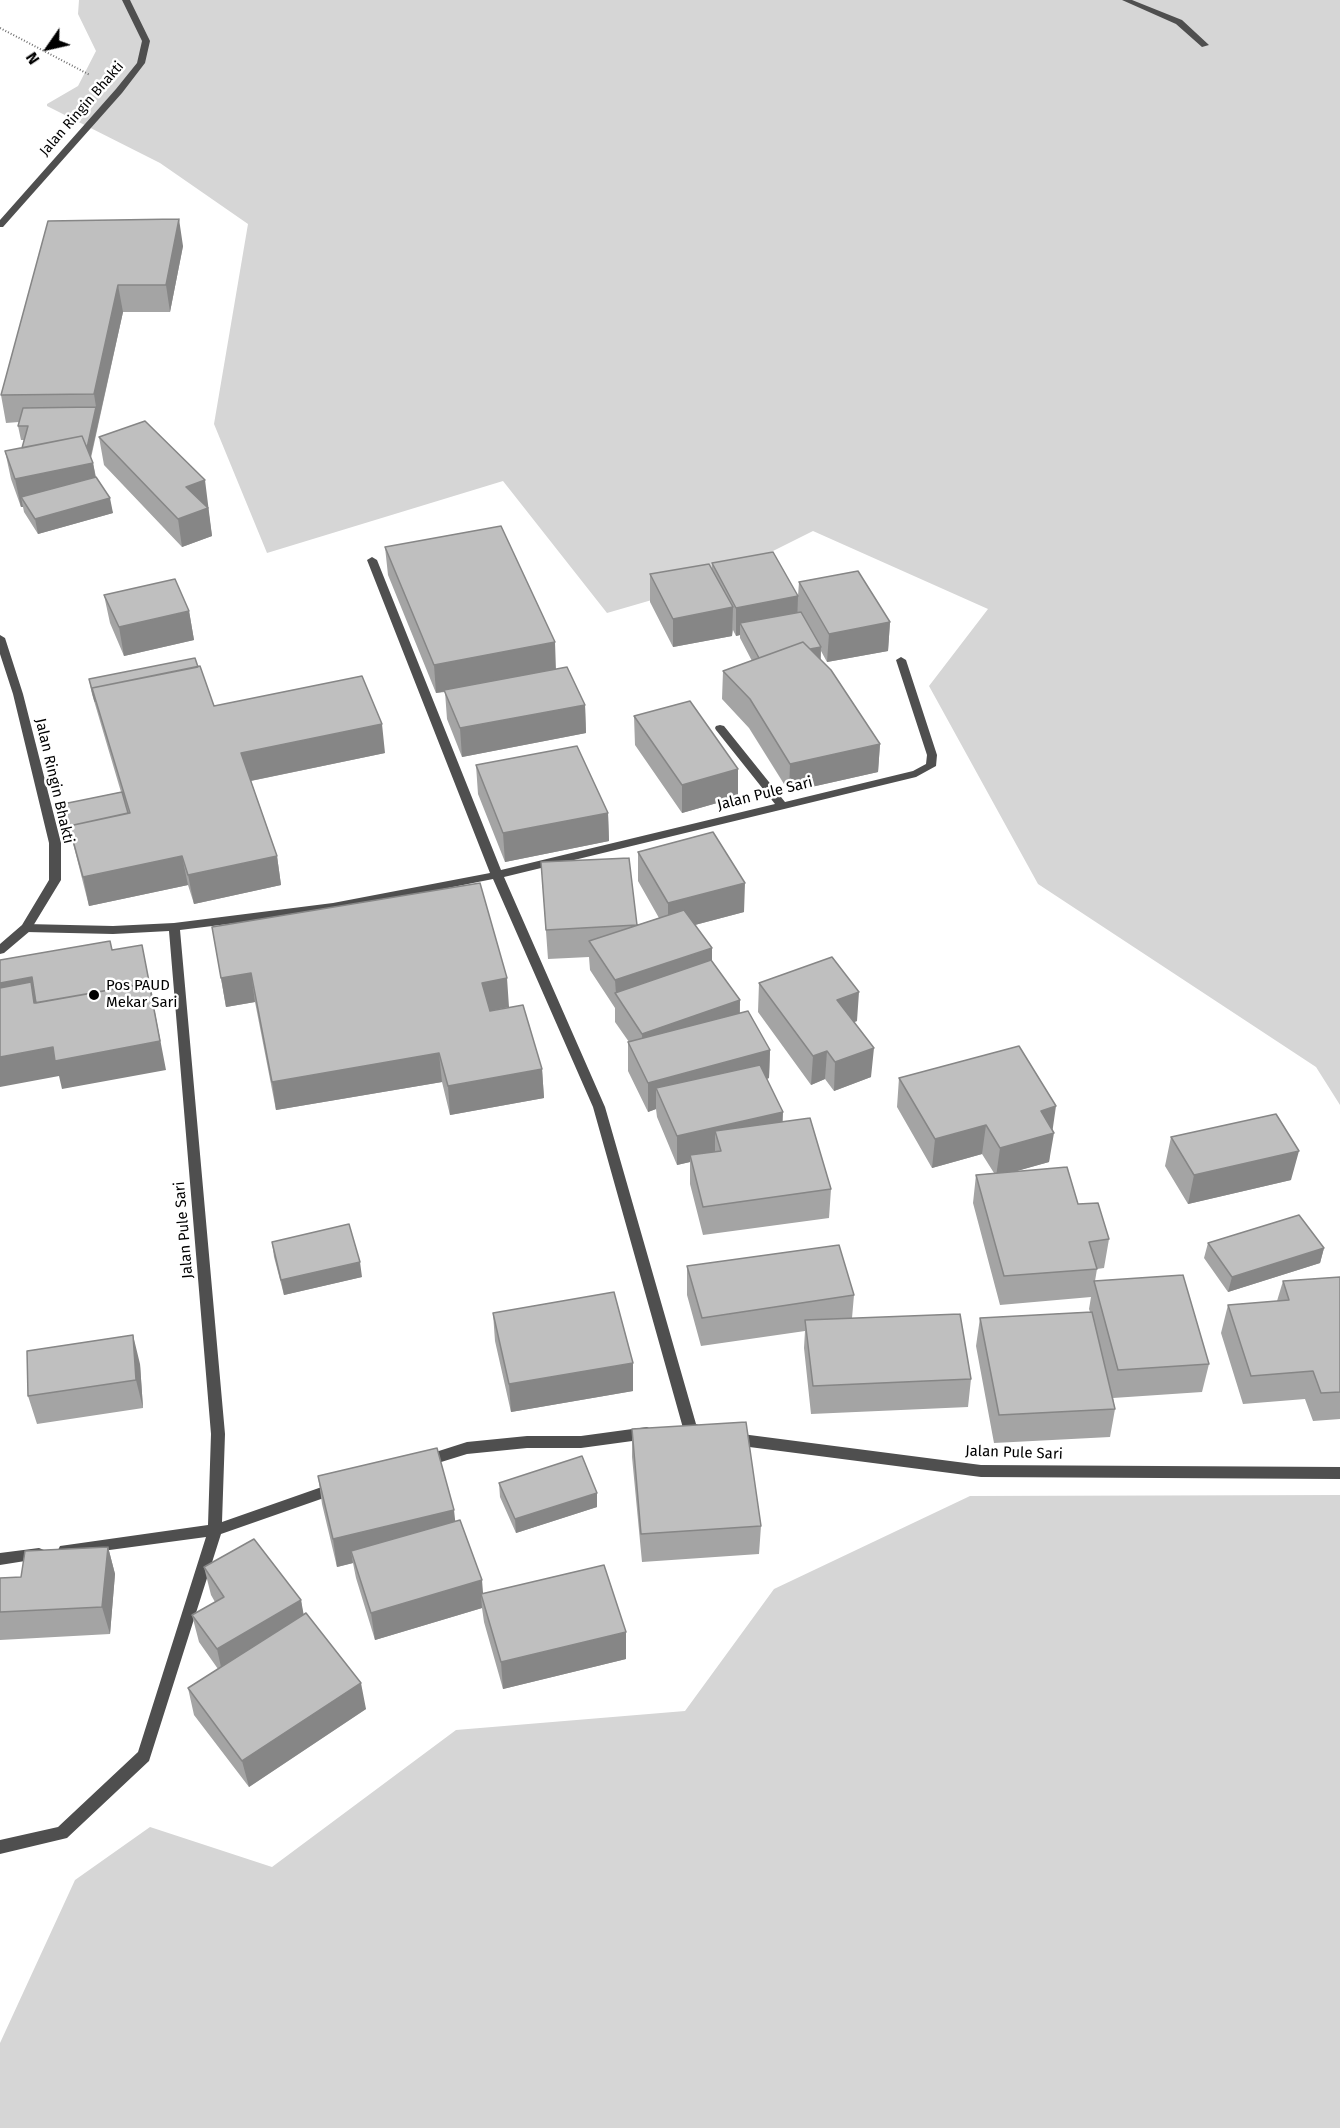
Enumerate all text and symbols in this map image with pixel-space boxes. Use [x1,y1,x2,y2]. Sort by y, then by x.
north arrow [18,18,78,78]
text: N [22,49,44,68]
street label: Jalan Ringin Bhakti [36,58,128,160]
street label: Jalan Ringin Bhakti [31,717,77,845]
street label: Jalan Pule Sari [715,773,815,815]
place label: Pos PAUD Mekar Sari [106,977,178,1012]
marker: Pos PAUD Mekar Sari [87,988,101,1002]
street label: Jalan Pule Sari [171,1181,197,1279]
street label: Jalan Pule Sari [965,1442,1063,1464]

